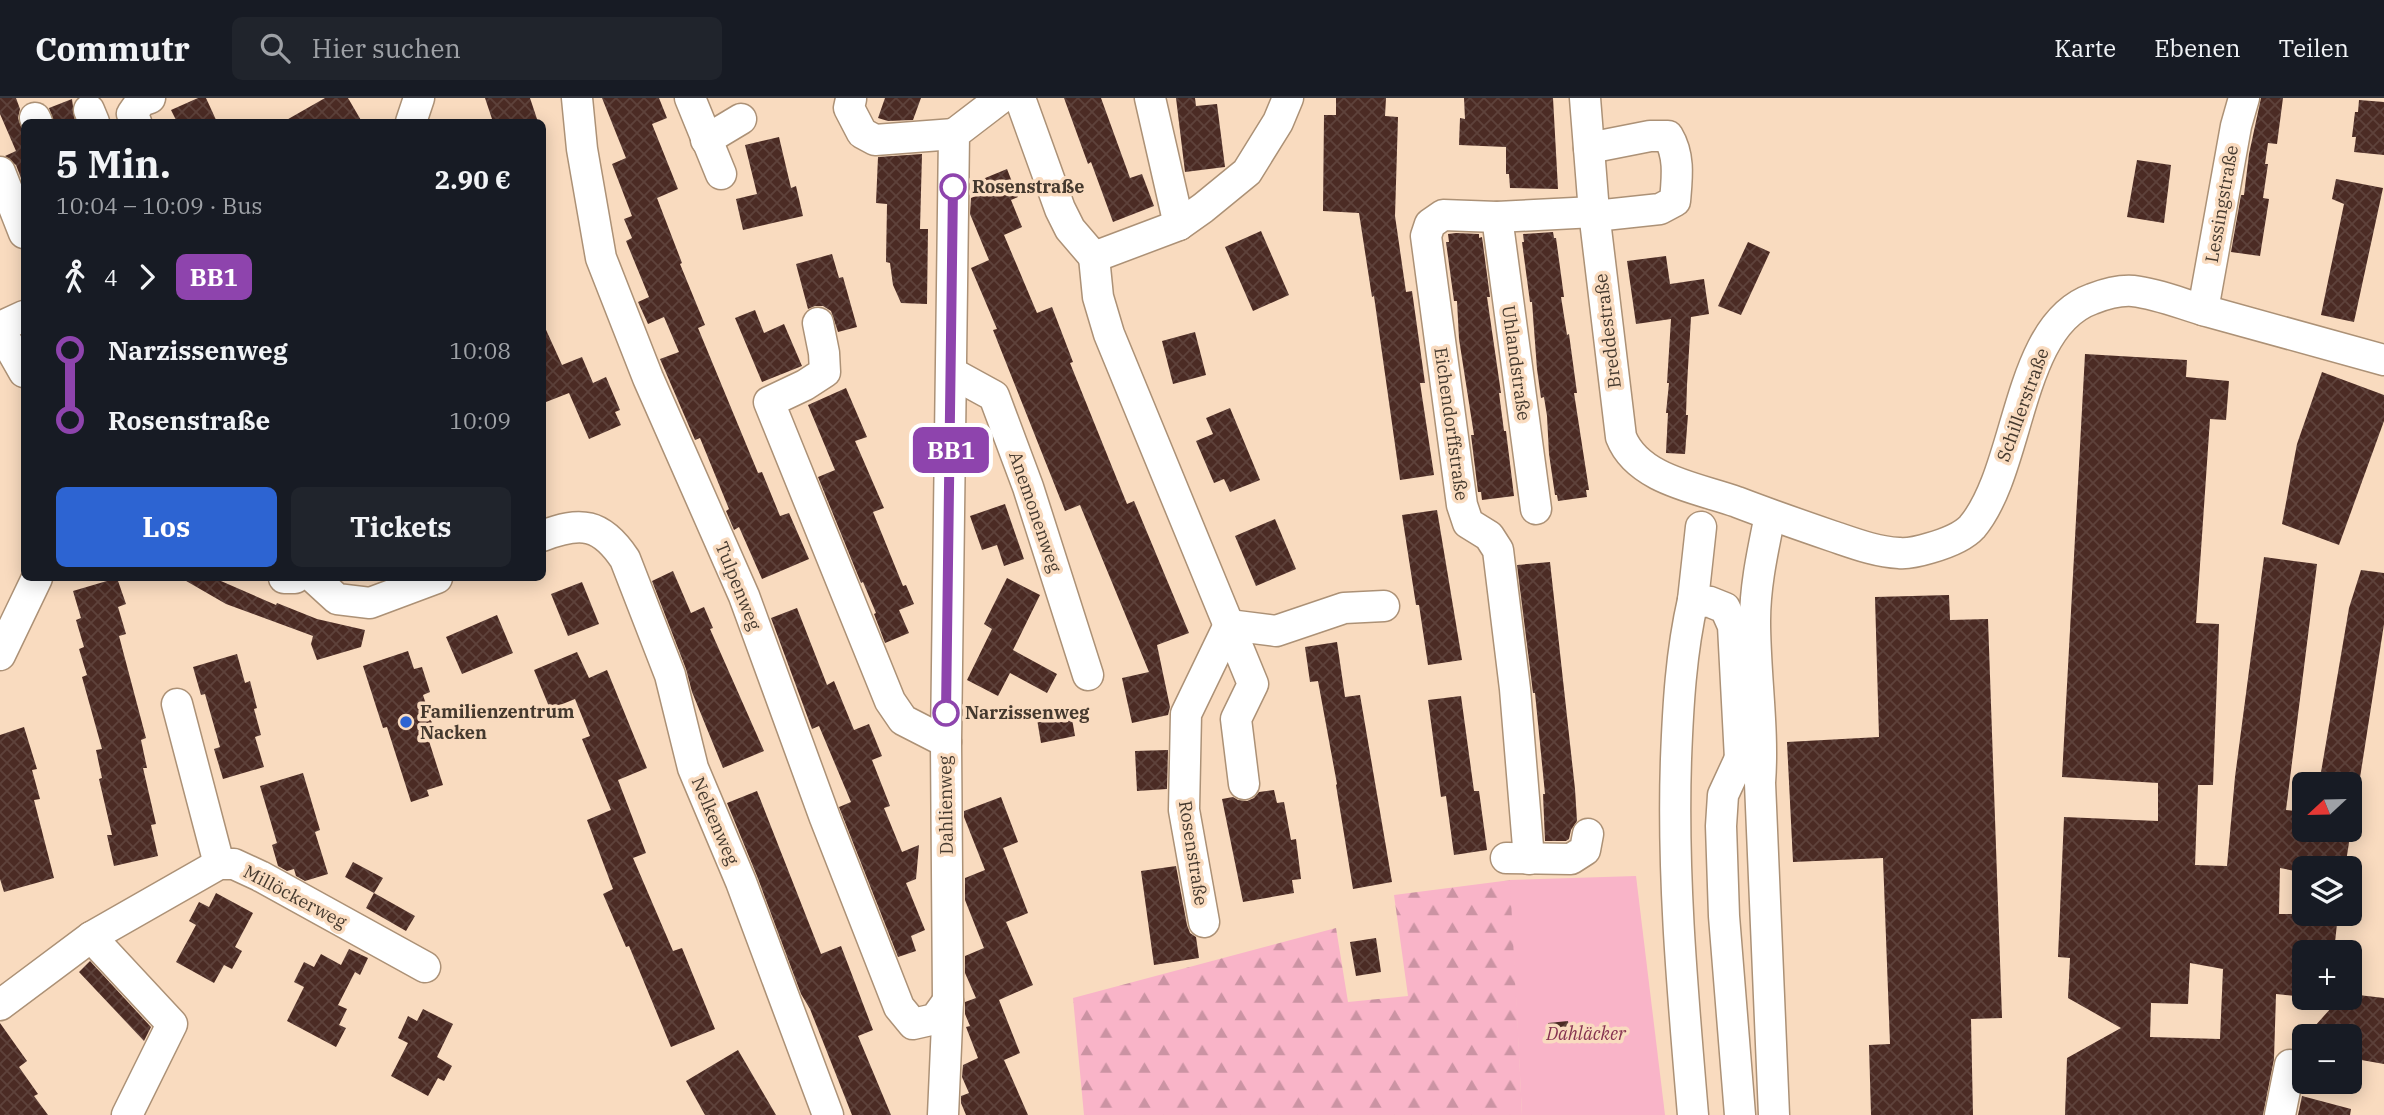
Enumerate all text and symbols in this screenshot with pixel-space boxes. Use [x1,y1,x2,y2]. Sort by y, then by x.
search box [232,17,722,80]
text: Commutr [35,27,190,70]
icon: search [256,29,294,67]
text: Hier suchen [312,31,461,65]
text: Karte [2054,32,2116,64]
text: Ebenen [2154,32,2241,64]
text: Teilen [2279,32,2349,64]
text: 5 Min. [56,139,171,188]
street label: Lessingstraße [2200,143,2243,264]
text: 2.90 € [435,162,511,196]
marker: Rosenstraße [940,174,966,200]
place label: Rosenstraße [972,175,1084,198]
text: 10:04 – 10:09 · Bus [56,190,263,220]
icon: walk [56,258,94,296]
icon: forward [128,258,166,296]
text: BB1 [190,261,238,293]
text: 4 [104,262,118,292]
street label: Breddestraße [1589,272,1626,390]
street label: Uhlandstraße [1497,304,1536,422]
text: Narzissenweg [108,333,288,367]
text: 10:08 [449,335,511,365]
street label: Schillerstraße [1991,345,2054,465]
street label: Eichendorffstraße [1429,346,1474,502]
text: Rosenstraße [108,403,270,437]
text: 10:09 [449,405,511,435]
line badge: BB1 [911,427,991,473]
text: BB1 [927,434,975,466]
street label: Anemonenweg [1004,448,1067,576]
button: Los [56,487,277,567]
button: Tickets [291,487,511,567]
street label: Tulpenweg [710,538,767,634]
place label: Familienzentrum Nacken [420,700,575,744]
marker: Narzissenweg [933,700,959,726]
place label: Narzissenweg [965,701,1090,724]
marker: Familienzentrum Nacken [398,714,414,730]
street label: Dahlienweg [933,755,958,855]
north arrow [2292,772,2362,842]
map controls [2292,772,2362,1094]
street label: Nelkenweg [687,773,744,869]
street label: Rosenstraße [1174,799,1213,907]
button: layers [2292,856,2362,926]
street label: Millöckerweg [240,860,351,933]
button: + [2292,940,2362,1010]
park label: Dahläcker [1545,1022,1627,1045]
button: − [2292,1024,2362,1094]

